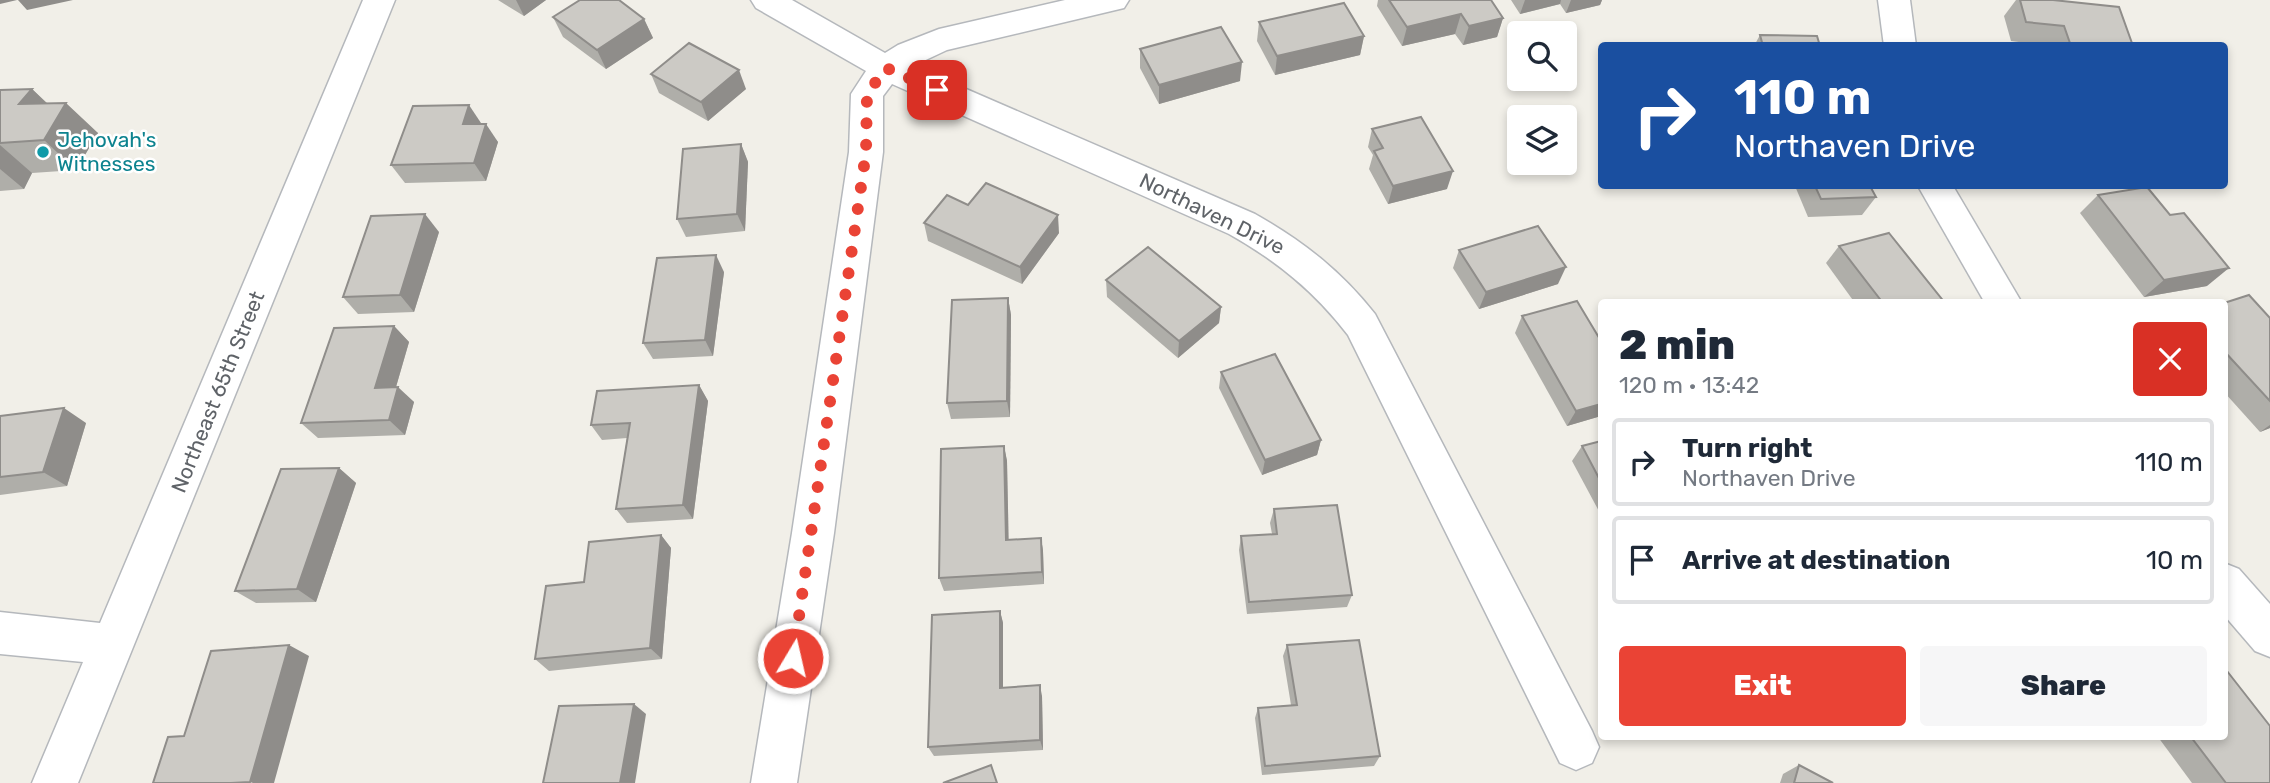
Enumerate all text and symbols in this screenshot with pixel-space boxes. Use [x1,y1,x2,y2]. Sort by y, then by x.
map controls [1507,21,1577,175]
button: search [1507,21,1577,91]
pin [907,60,967,120]
text: 110 m [1734,68,1871,126]
icon: right [1619,70,1710,161]
icon: arrive [918,71,956,109]
button: layers [1507,105,1577,175]
place label: Jehovah's Witnesses [57,127,156,176]
text: Northaven Drive [1734,127,1975,165]
marker: Jehovah's Witnesses [35,144,51,160]
street label: Northaven Drive [1136,168,1289,260]
street label: Northeast 65th Street [166,287,269,496]
text: 2 min [1619,320,1735,370]
button: close [2133,322,2207,396]
text: 120 m · 13:42 [1619,371,1759,399]
text: Turn right [1682,433,1812,464]
icon: right [1623,443,1661,481]
text: 110 m [2135,447,2203,478]
text: Northaven Drive [1682,464,1856,492]
icon: arrive [1623,541,1661,579]
text: Arrive at destination [1682,545,1950,576]
text: 10 m [2146,545,2203,576]
position arrow [756,621,830,695]
button: Exit [1619,646,1906,726]
button: Share [1920,646,2207,726]

